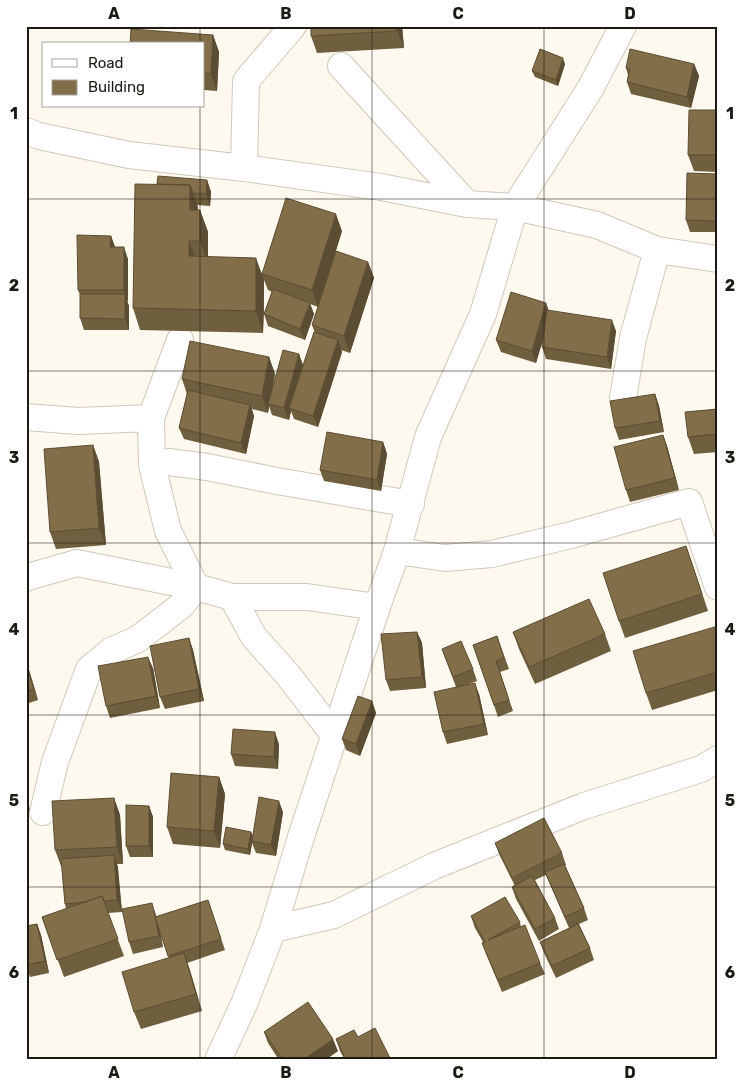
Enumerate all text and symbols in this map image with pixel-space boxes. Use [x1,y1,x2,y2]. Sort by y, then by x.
text: A [108,4,120,23]
text: B [280,4,292,23]
text: C [452,4,464,23]
text: D [624,4,636,23]
legend [42,42,205,108]
text: Road [88,54,124,72]
text: Building [88,78,145,96]
text: 1 [10,104,18,123]
text: 1 [726,104,734,123]
text: 2 [9,276,19,295]
text: 2 [725,276,735,295]
text: 3 [9,448,19,467]
text: 3 [725,448,735,467]
text: 4 [9,620,20,639]
text: 4 [725,620,736,639]
text: 5 [9,791,19,810]
text: 5 [725,791,735,810]
text: 6 [9,963,19,982]
text: 6 [725,963,735,982]
text: A [108,1063,120,1082]
text: B [280,1063,292,1082]
text: C [452,1063,464,1082]
text: D [624,1063,636,1082]

